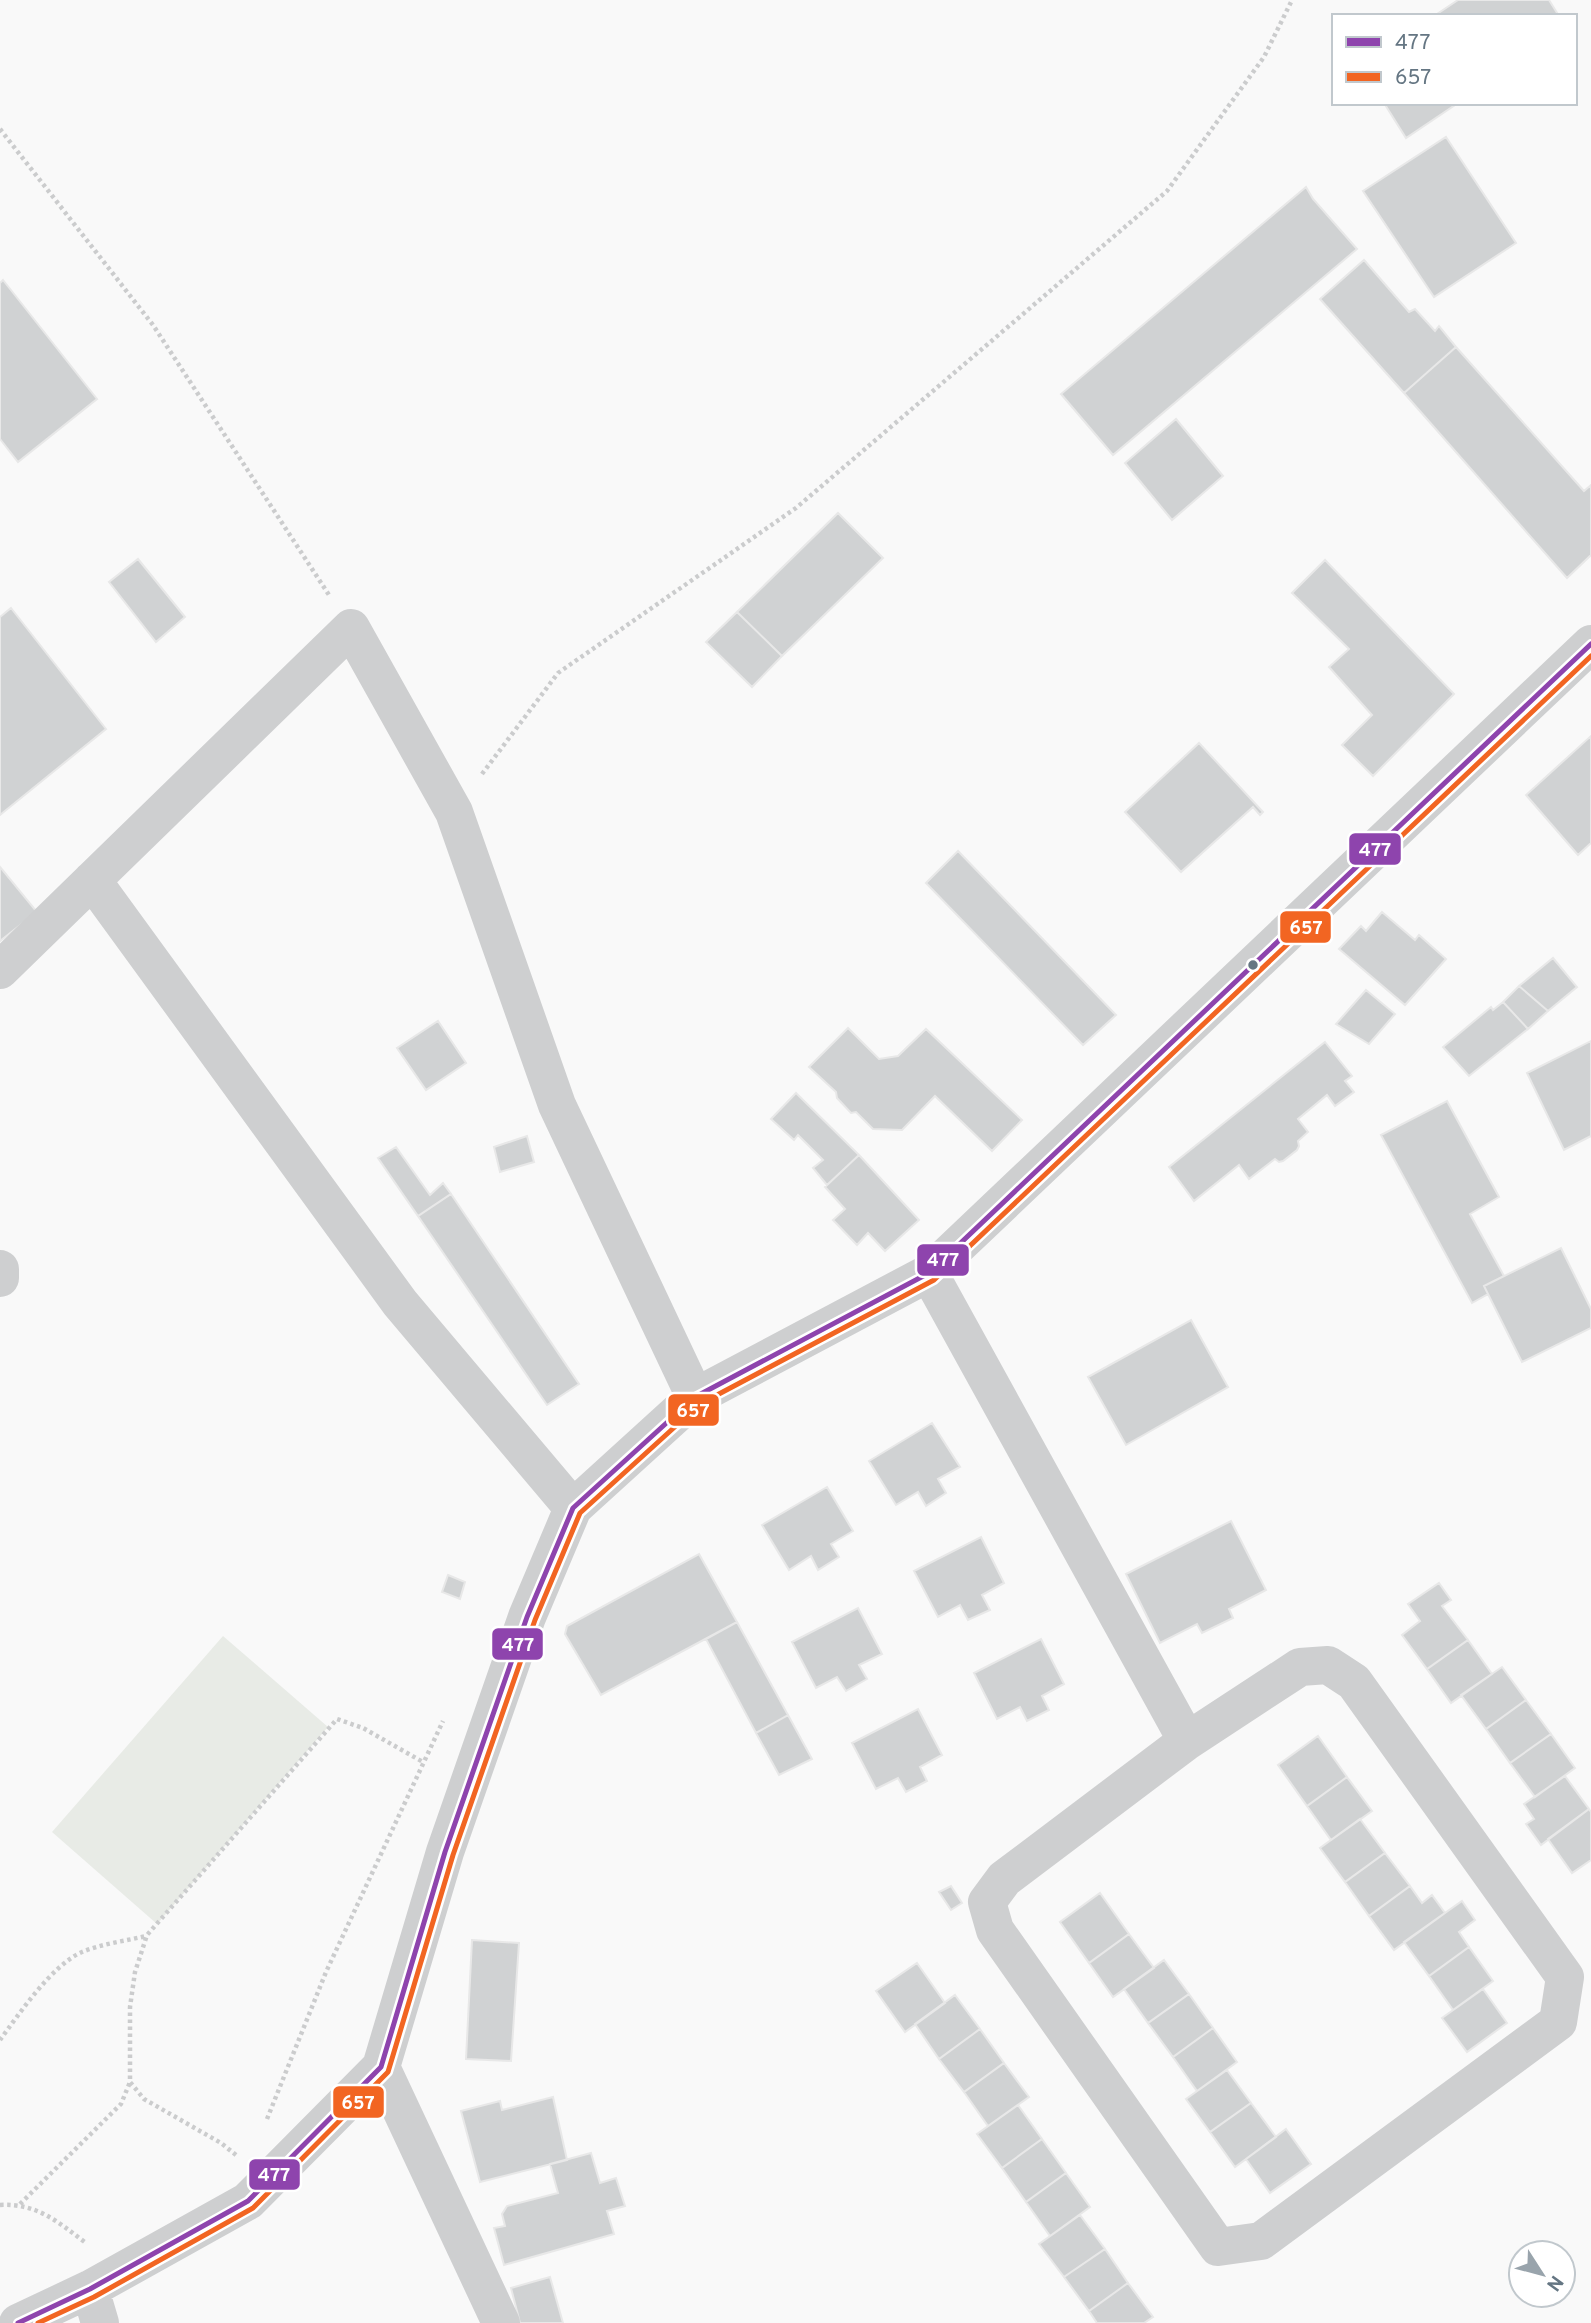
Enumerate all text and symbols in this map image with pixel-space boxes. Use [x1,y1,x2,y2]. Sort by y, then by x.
legend [1332,14,1577,105]
text: 477 [1395,30,1431,57]
text: 657 [1395,65,1431,92]
line badge: 477 [1348,832,1402,866]
text: 477 [1359,839,1391,863]
line badge: 657 [1279,910,1332,944]
text: 657 [1289,917,1323,941]
unlabelled marker [1246,958,1260,972]
line badge: 477 [916,1243,970,1277]
text: 477 [927,1249,959,1273]
line badge: 657 [667,1393,720,1427]
text: 657 [676,1400,710,1424]
line badge: 477 [491,1627,544,1661]
text: 477 [502,1634,534,1658]
line badge: 657 [332,2085,385,2119]
text: 657 [341,2092,375,2116]
line badge: 477 [248,2158,301,2191]
text: 477 [258,2164,290,2188]
north arrow [1507,2239,1577,2309]
text: N [1540,2270,1568,2295]

